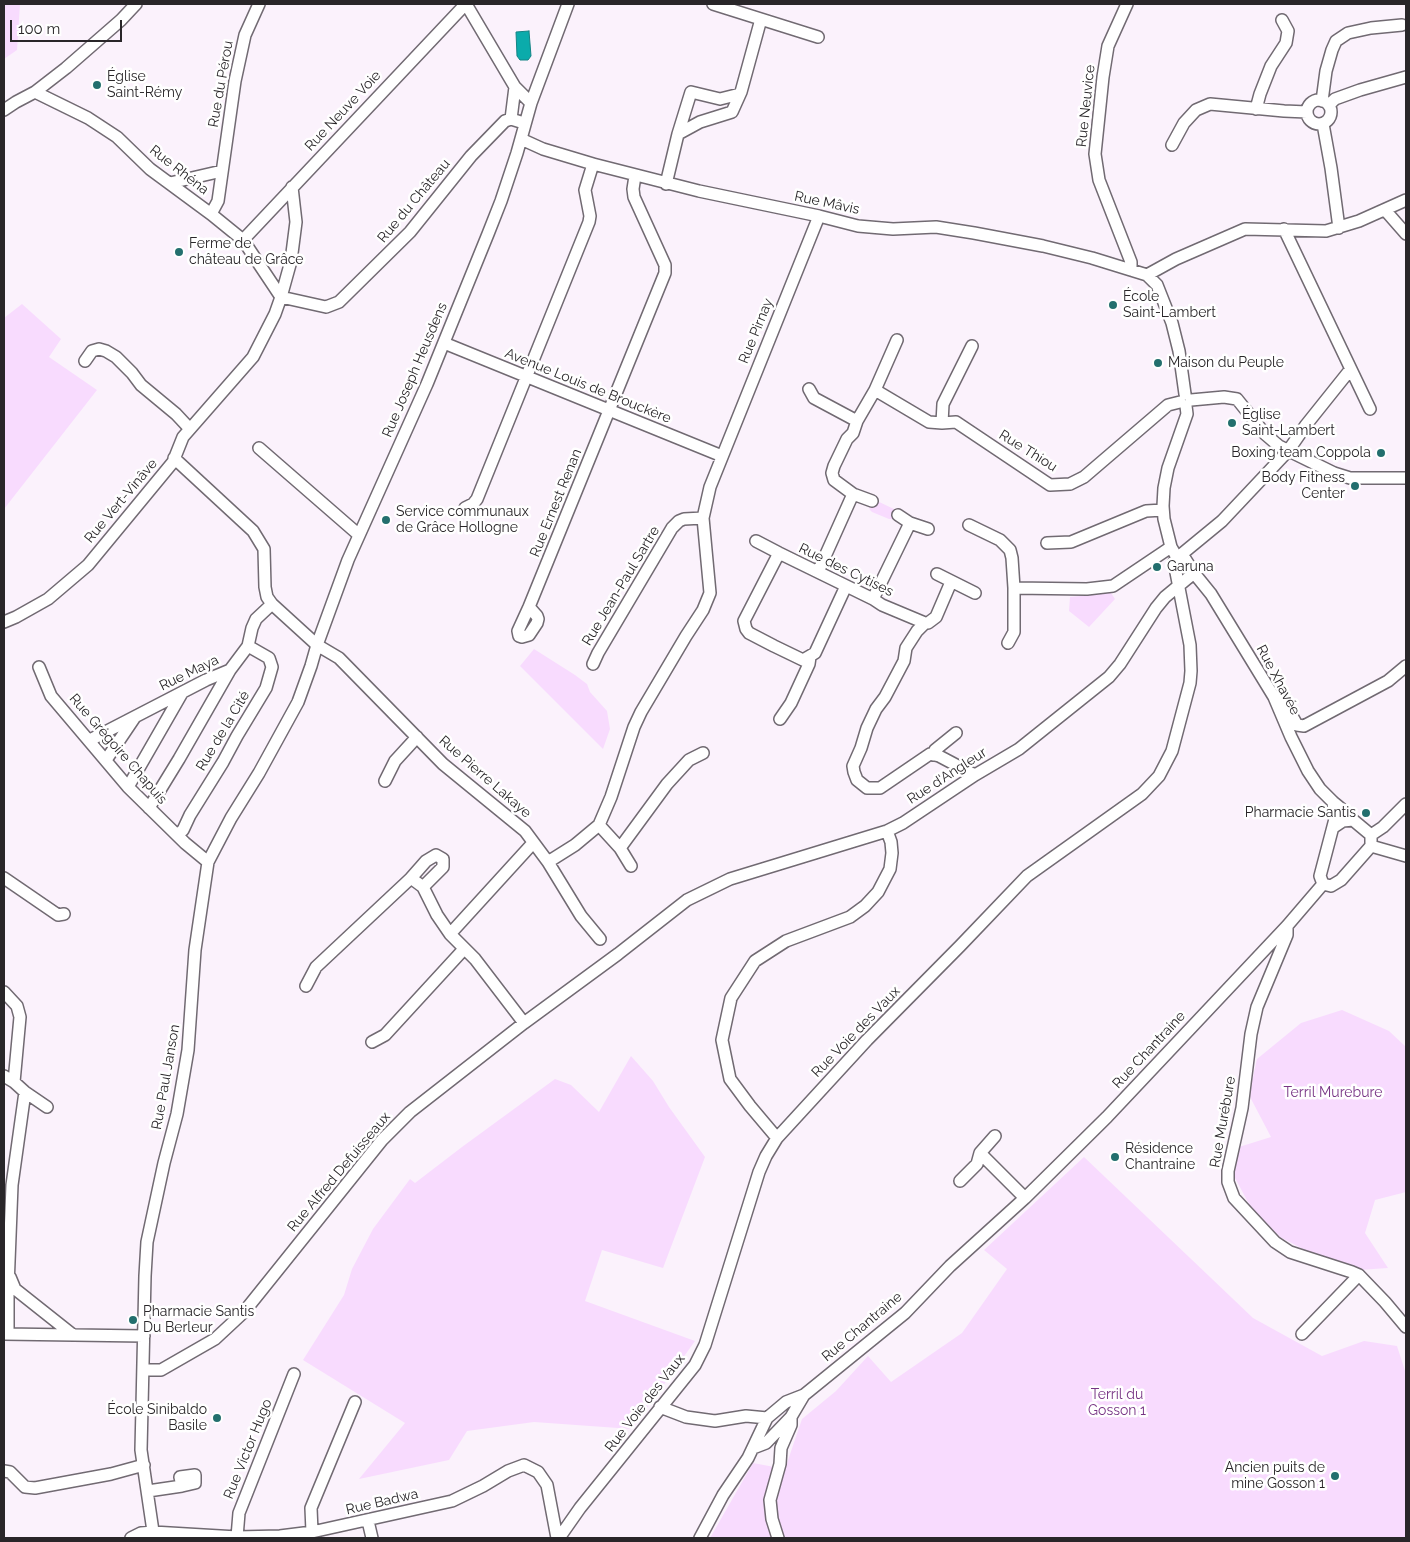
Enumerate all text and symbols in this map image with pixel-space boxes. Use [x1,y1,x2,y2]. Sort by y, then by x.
scale bar [12,10,125,42]
text: 100 m [18,20,60,38]
street label: Rue du Pérou [205,39,237,129]
street label: Rue Neuvice [1073,64,1099,148]
street label: Rue Neuve Voie [302,67,384,155]
place label: Église Saint-Rémy [107,69,182,102]
marker: Église Saint-Rémy [91,79,103,91]
street label: Rue Rhéna [146,142,212,198]
street label: Rue du Château [374,156,454,246]
street label: Rue Mâvis [793,188,861,218]
place label: Ferme de château de Grâce [189,236,304,268]
marker: Ferme de château de Grâce [173,246,185,258]
place label: École Saint-Lambert [1123,289,1216,322]
street label: Rue Pirnay [735,296,777,366]
marker: École Saint-Lambert [1107,299,1119,311]
street label: Rue Joseph Heusdens [379,300,451,440]
street label: Avenue Louis de Brouckère [502,345,674,427]
place label: Maison du Peuple [1168,355,1284,371]
marker: Maison du Peuple [1152,357,1164,369]
place label: Église Saint-Lambert [1242,407,1335,440]
marker: Église Saint-Lambert [1226,417,1238,429]
street label: Rue Thiou [996,427,1060,475]
place label: Boxing team Coppola [1231,445,1371,461]
street label: Rue Ernest Renan [527,447,585,559]
marker: Boxing team Coppola [1375,447,1387,459]
street label: Rue Vert-Vinâve [81,456,161,546]
place label: Body Fitness Center [1262,470,1345,502]
marker: Body Fitness Center [1349,480,1361,492]
place label: Service communaux de Grâce Hollogne [396,504,529,536]
marker: Service communaux de Grâce Hollogne [380,514,392,526]
street label: Rue Jean-Paul Sartre [579,523,663,649]
street label: Rue des Cytises [796,540,896,600]
place label: Garuna [1167,559,1214,575]
marker: Garuna [1151,561,1163,573]
street label: Rue Xhavée [1252,642,1304,718]
street label: Rue Maya [157,651,221,695]
street label: Rue de la Cité [193,688,253,774]
street label: Rue Grégoire Chapuis [65,690,171,808]
street label: Rue Pierre Lakaye [435,732,535,822]
street label: Rue d'Angleur [904,744,990,808]
place label: Pharmacie Santis [1245,805,1356,821]
marker: Pharmacie Santis [1360,807,1372,819]
street label: Rue Voie des Vaux [808,983,904,1081]
street label: Rue Chantraine [1109,1008,1189,1092]
street label: Rue Paul Janson [148,1023,184,1131]
street label: Rue Murébure [1207,1075,1239,1169]
park label: Terril Murebure [1284,1085,1382,1101]
street label: Rue Alfred Defuisseaux [284,1109,394,1235]
place label: Résidence Chantraine [1125,1141,1195,1174]
marker: Résidence Chantraine [1109,1151,1121,1163]
street label: Rue Chantraine [819,1289,905,1365]
place label: Pharmacie Santis Du Berleur [143,1304,254,1336]
marker: Pharmacie Santis Du Berleur [127,1314,139,1326]
street label: Rue Voie des Vaux [601,1351,689,1455]
park label: Terril du Gosson 1 [1088,1387,1146,1420]
street label: Rue Victor Hugo [220,1397,276,1501]
place label: École Sinibaldo Basile [107,1402,207,1434]
marker: École Sinibaldo Basile [211,1412,223,1424]
place label: Ancien puits de mine Gosson 1 [1225,1460,1325,1492]
marker: Ancien puits de mine Gosson 1 [1329,1470,1341,1482]
street label: Rue Badwa [344,1486,420,1518]

